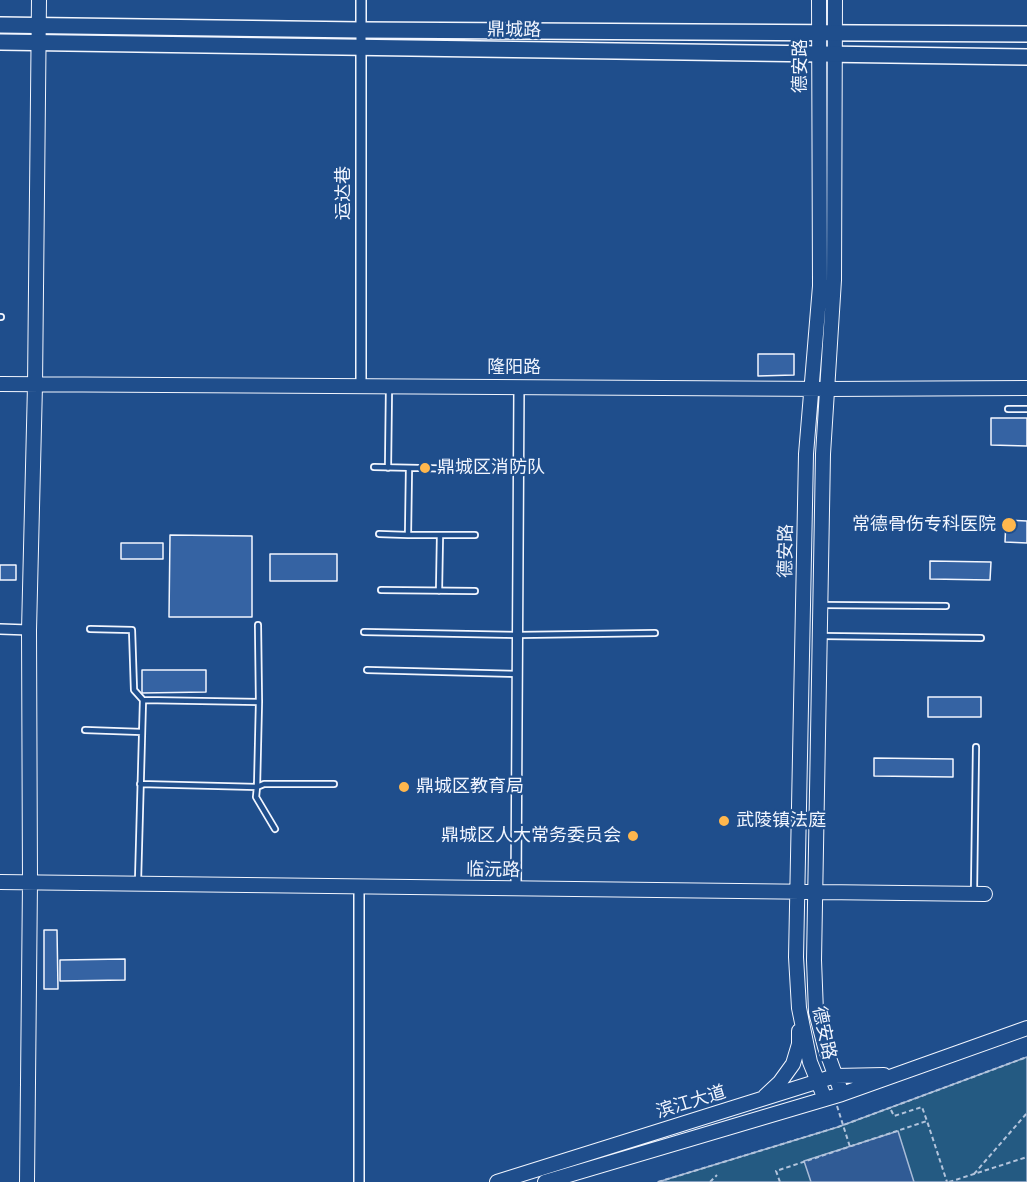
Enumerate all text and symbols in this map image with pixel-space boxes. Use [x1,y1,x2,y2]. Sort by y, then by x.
street label: 鼎城路 [487,19,541,41]
street label: 德安路 [790,39,812,93]
street label: 运达巷 [333,166,355,220]
street label: 隆阳路 [487,357,541,379]
place label: 鼎城区消防队 [437,457,545,479]
marker: 鼎城区消防队 [418,461,432,475]
place label: 常德骨伤专科医院 [852,514,996,536]
marker: 常德骨伤专科医院 [1000,516,1018,534]
street label: 德安路 [775,524,797,578]
place label: 鼎城区教育局 [416,776,524,798]
marker: 鼎城区教育局 [397,780,411,794]
place label: 武陵镇法庭 [736,810,826,832]
marker: 武陵镇法庭 [717,814,731,828]
place label: 鼎城区人大常务委员会 [441,825,621,847]
marker: 鼎城区人大常务委员会 [626,829,640,843]
street label: 临沅路 [466,859,520,881]
street label: 德安路 [808,1004,840,1062]
street label: 滨江大道 [653,1081,729,1123]

